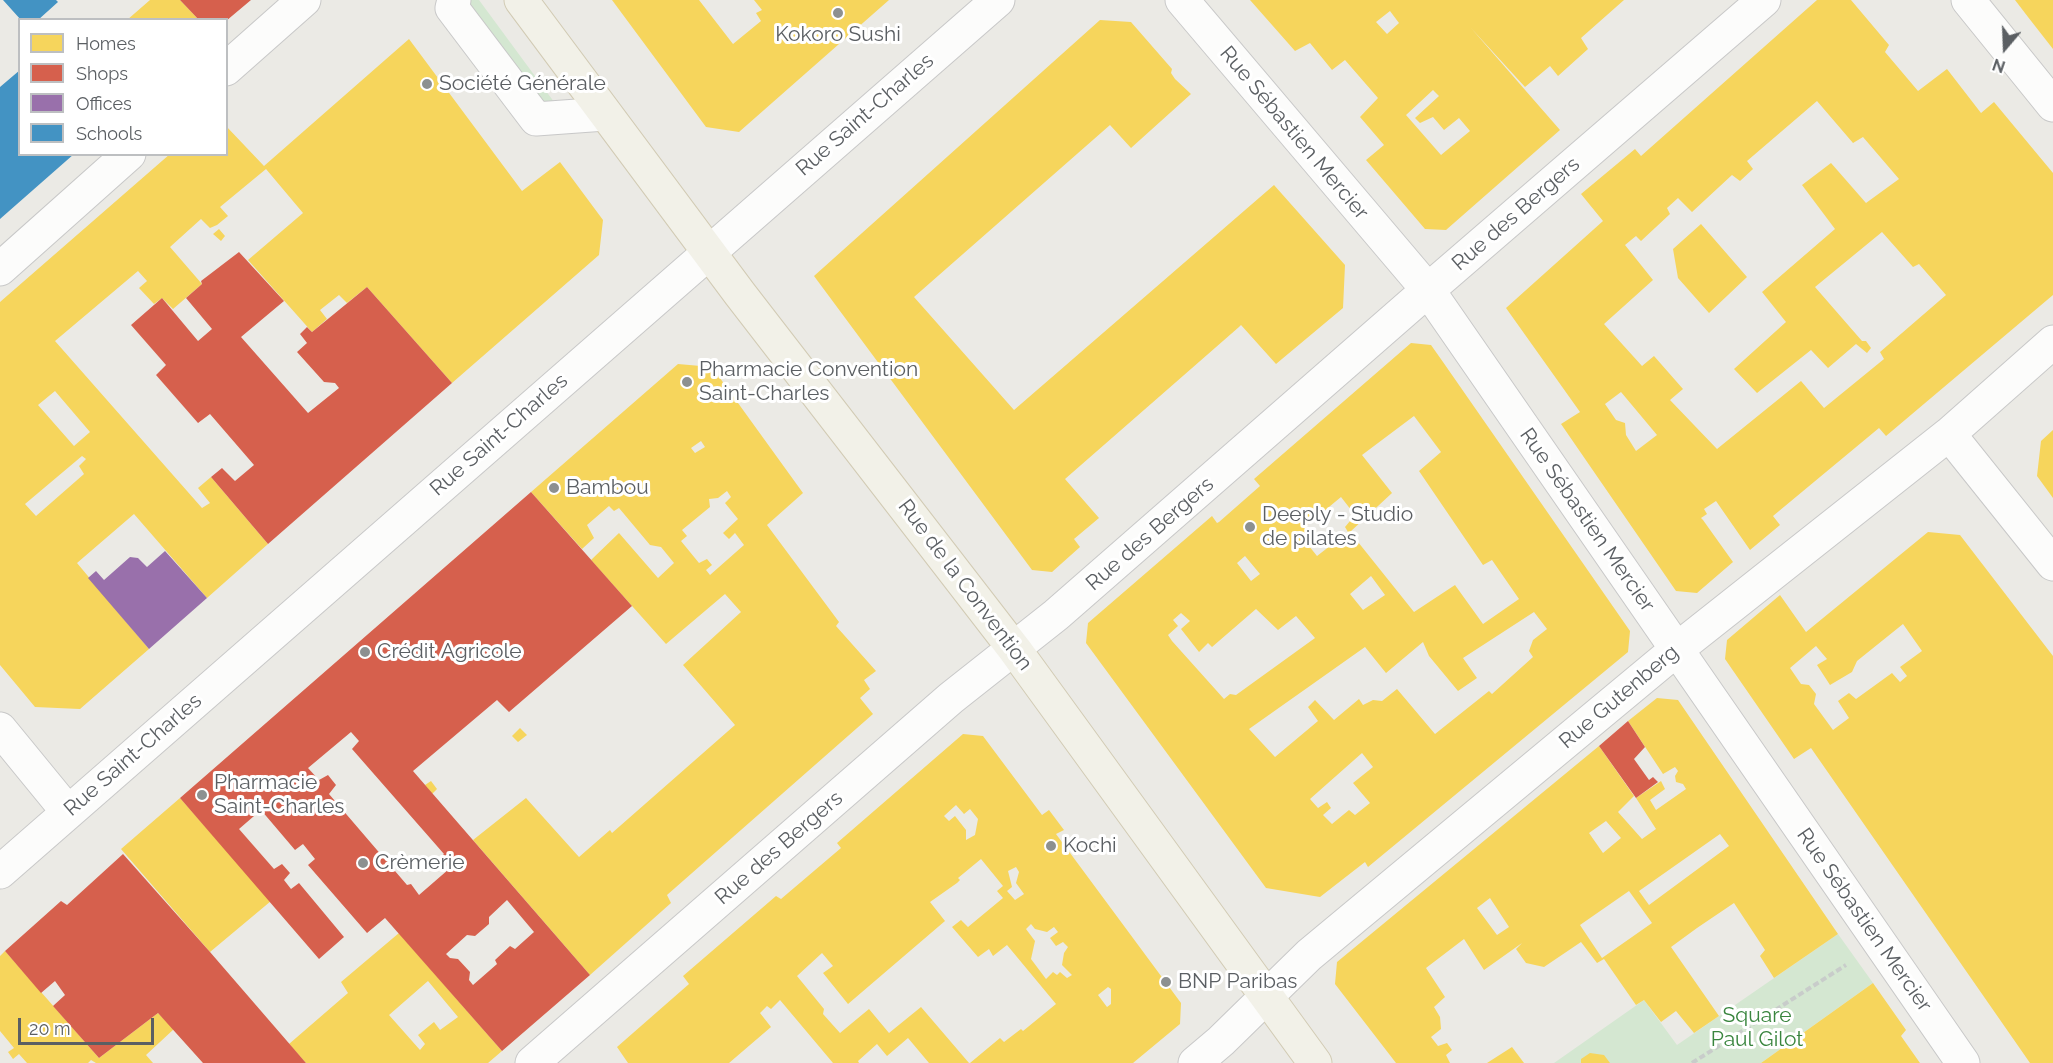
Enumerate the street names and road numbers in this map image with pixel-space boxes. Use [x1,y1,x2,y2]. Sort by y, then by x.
street label: Rue Sébastien Mercier [1214,41,1374,225]
street label: Rue Saint-Charles [791,48,939,182]
street label: Rue des Bergers [1447,152,1585,276]
street label: Rue Saint-Charles [425,368,573,502]
street label: Rue Sébastien Mercier [1514,423,1660,617]
street label: Rue des Bergers [1081,472,1219,596]
street label: Rue de la Convention [892,495,1038,675]
street label: Rue Gutenberg [1554,640,1684,754]
street label: Rue Saint-Charles [59,688,207,822]
street label: Rue des Bergers [710,786,848,910]
street label: Rue Sébastien Mercier [1791,823,1937,1017]

